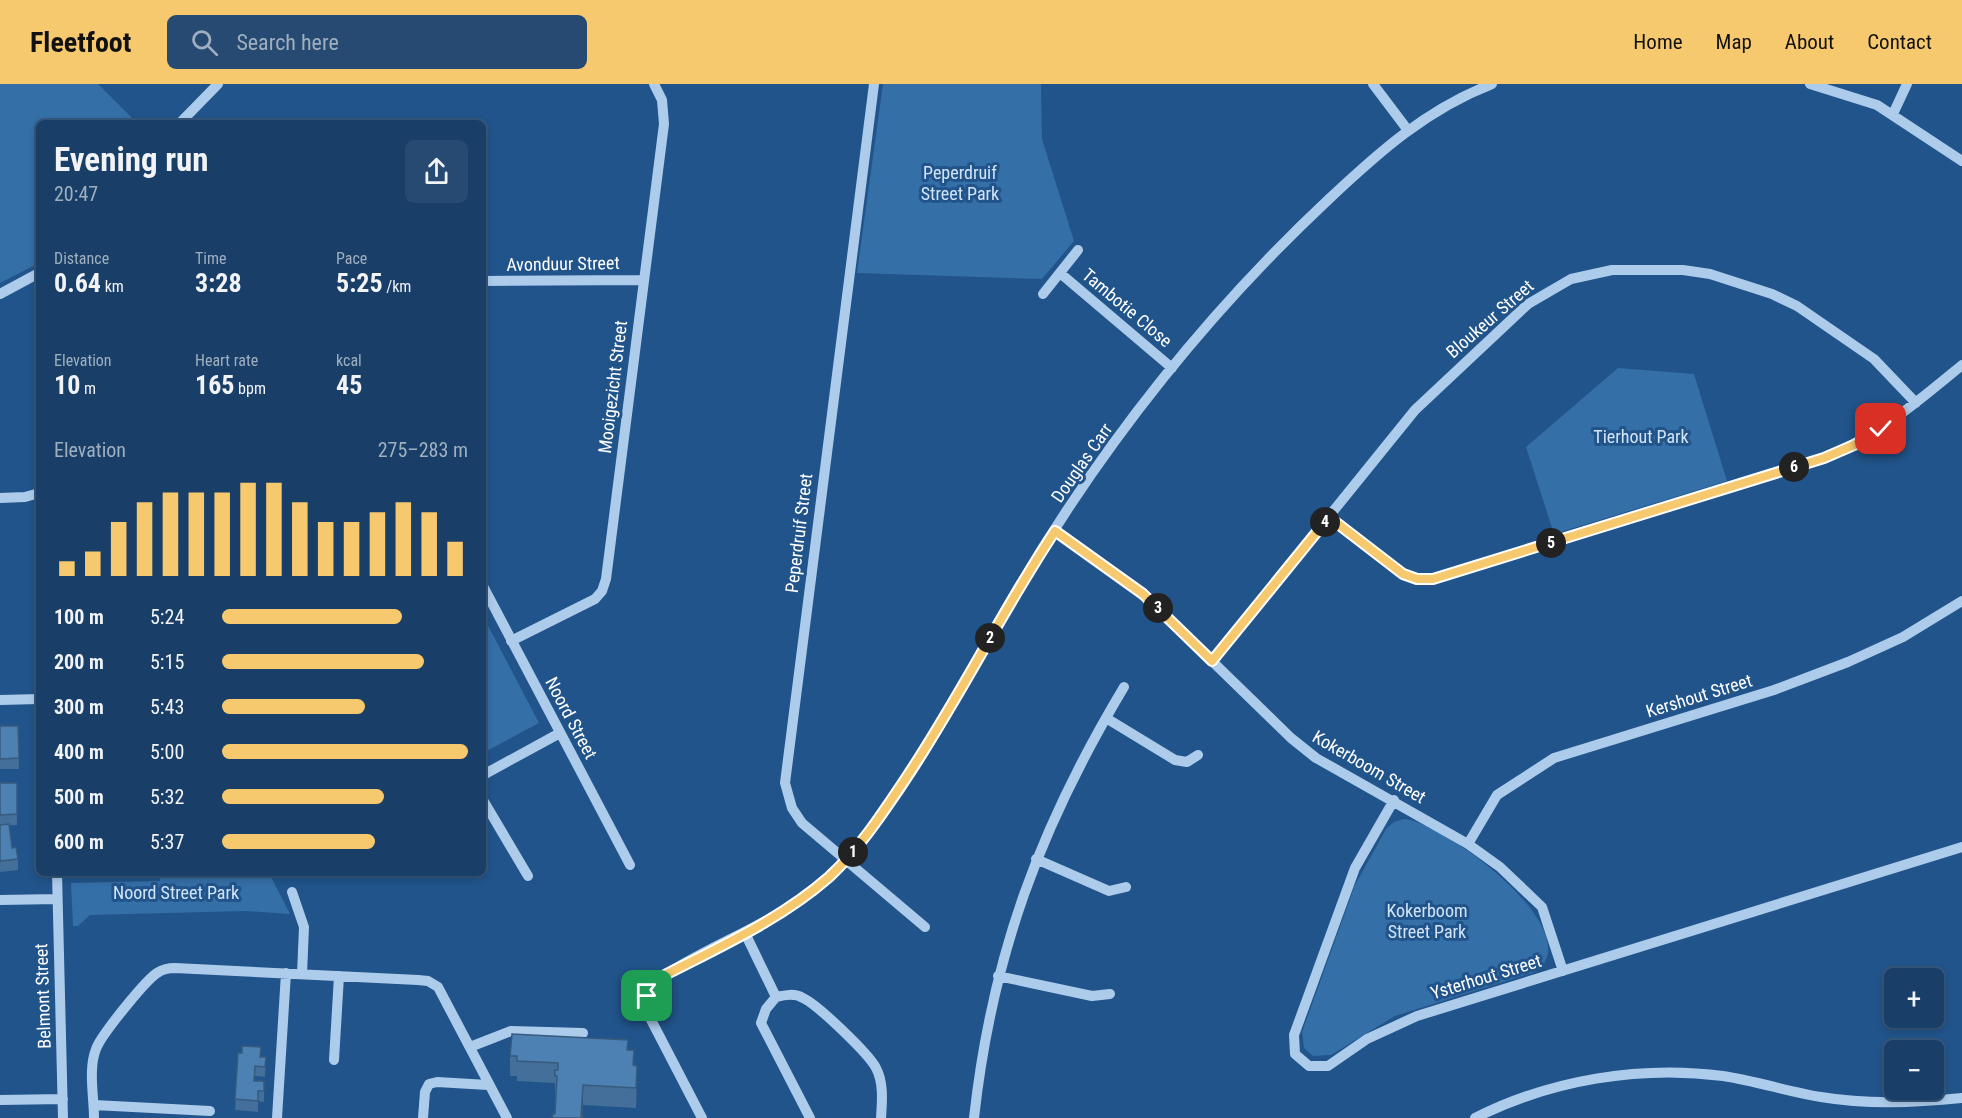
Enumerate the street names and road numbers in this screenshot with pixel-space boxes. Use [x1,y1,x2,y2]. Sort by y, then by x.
street label: Avonduur Street [506,252,620,275]
street label: Tambotie Close [1078,264,1176,351]
street label: Bloukeur Street [1442,275,1538,362]
street label: Mooigezicht Street [594,319,631,455]
street label: Douglas Carr [1047,419,1117,506]
street label: Peperdruif Street [781,472,816,594]
street label: Kershout Street [1643,669,1754,722]
street label: Noord Street [541,673,602,762]
street label: Kokerboom Street [1309,726,1430,807]
street label: Belmont Street [30,943,55,1049]
street label: Ysterhout Street [1428,950,1544,1003]

